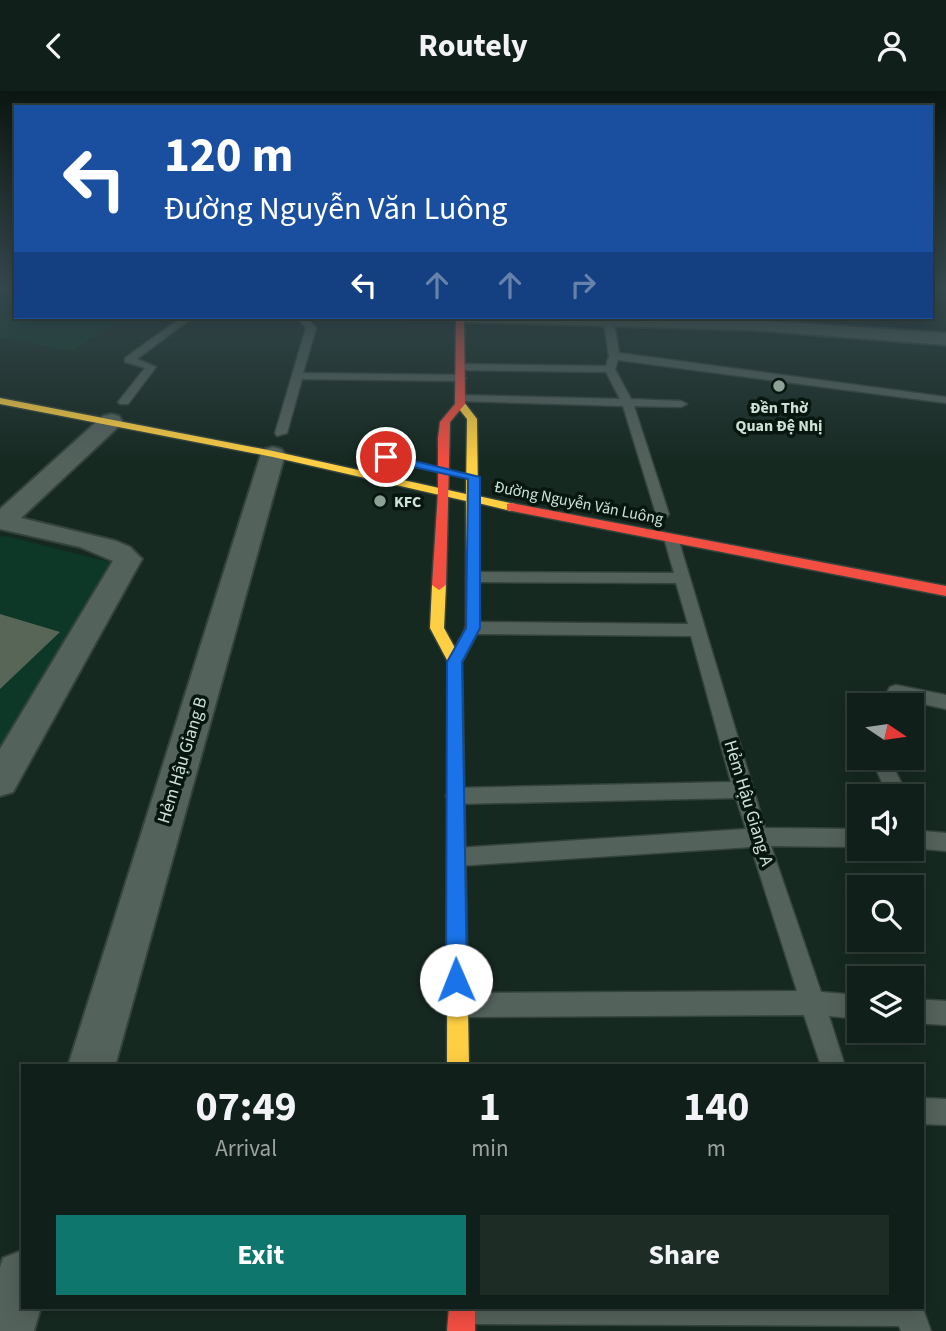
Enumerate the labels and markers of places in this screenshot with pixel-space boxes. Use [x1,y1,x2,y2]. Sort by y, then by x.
marker: Đền Thờ Quan Đệ Nhị [771,378,787,394]
place label: Đền Thờ Quan Đệ Nhị [736,397,822,437]
pin [356,427,416,487]
place label: KFC [394,491,421,513]
marker: KFC [372,493,388,509]

